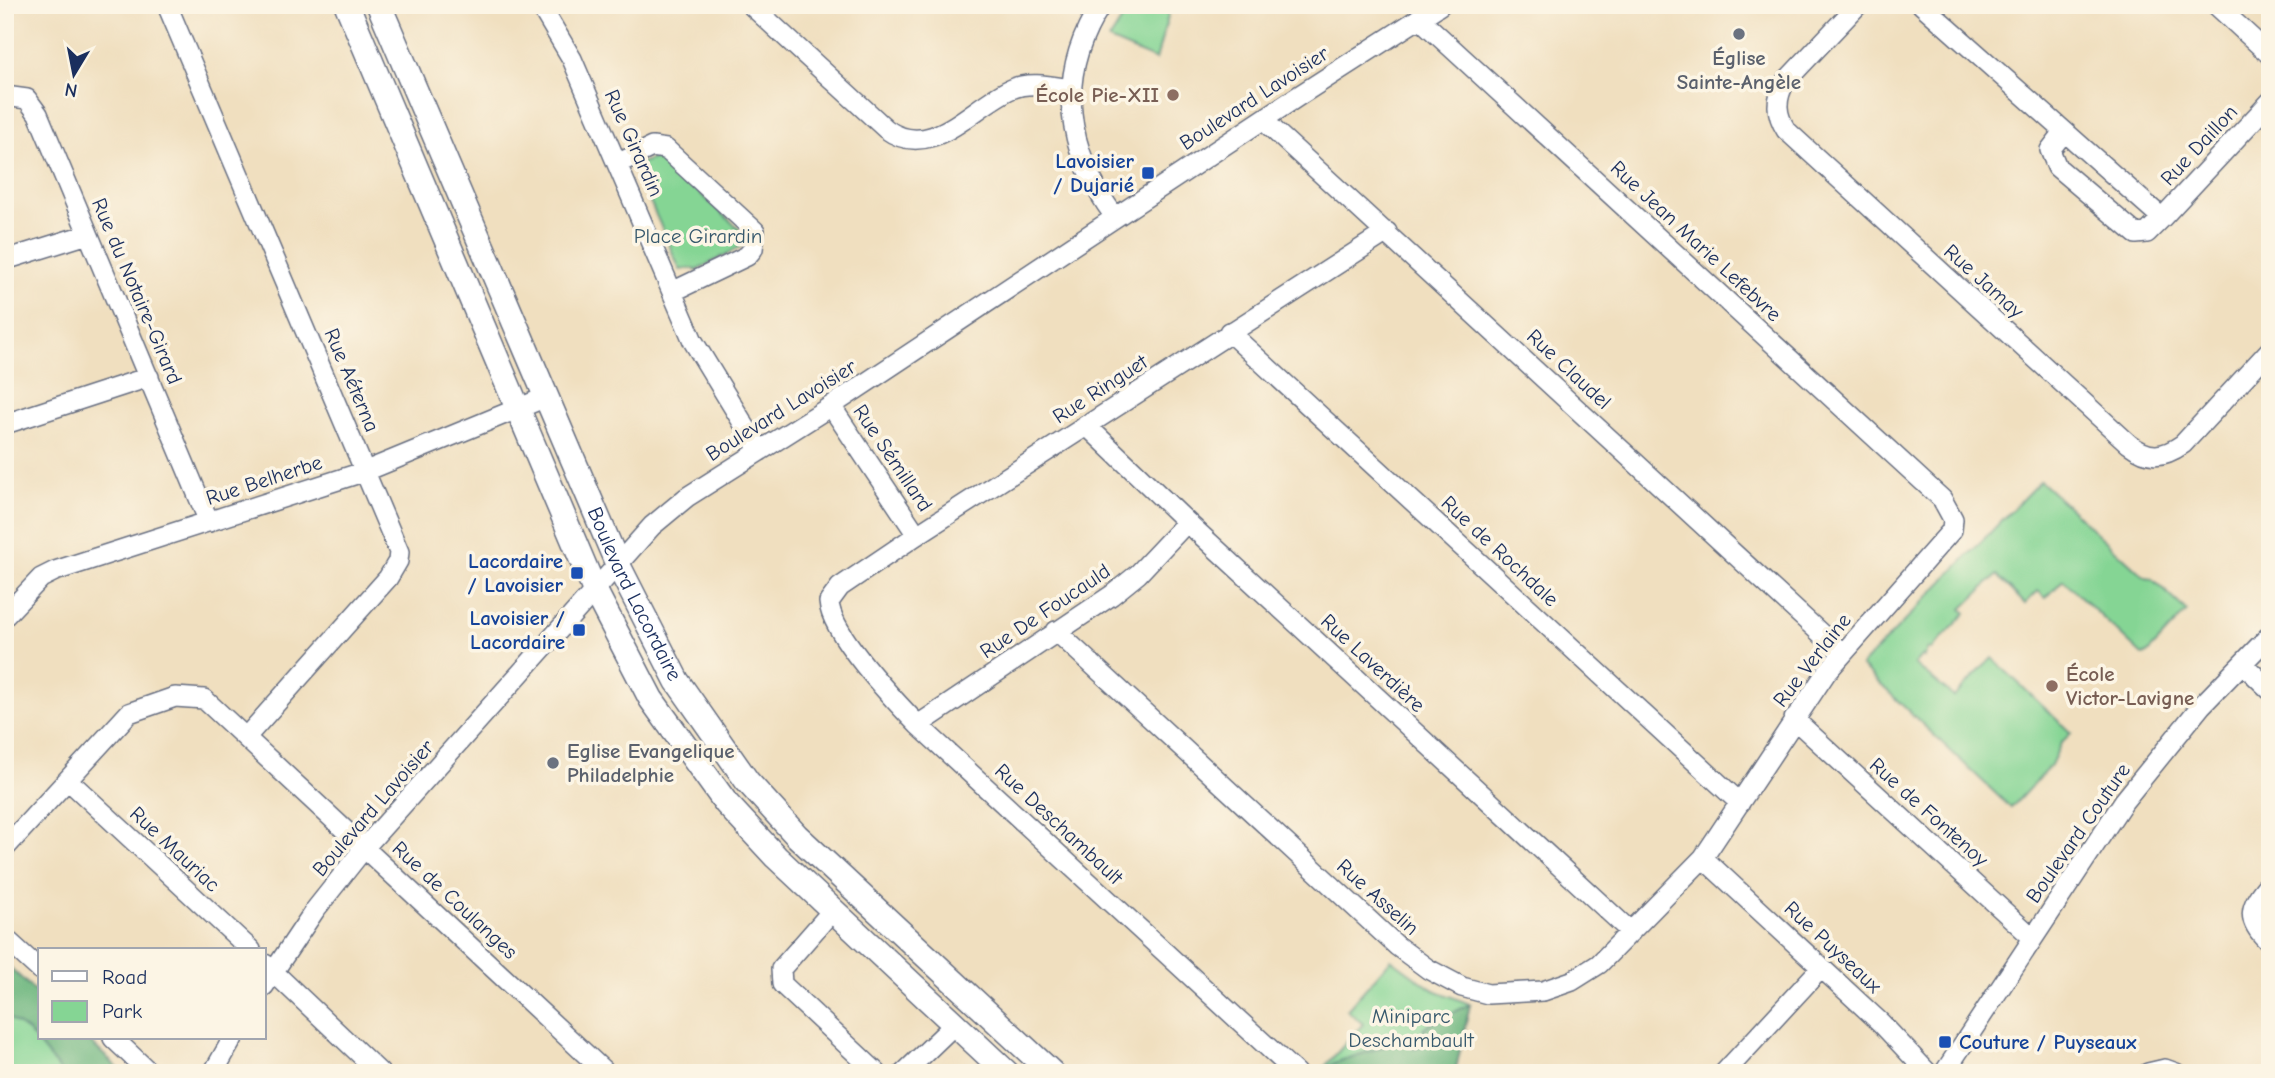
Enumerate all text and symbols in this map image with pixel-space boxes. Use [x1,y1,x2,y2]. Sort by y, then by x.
marker: Église Sainte-Angèle [1731,26,1747,42]
north arrow [38,38,108,108]
street label: Boulevard Lavoisier [1175,41,1333,155]
place label: Église Sainte-Angèle [1677,46,1801,94]
text: N [63,78,79,102]
place label: École Pie-XII [1036,83,1159,107]
street label: Rue Girardin [600,86,668,200]
marker: École Pie-XII [1165,87,1181,103]
street label: Rue Daillon [2156,100,2242,190]
place label: Lavoisier / Dujarié [1053,149,1135,197]
street label: Rue Jean Marie Lefebvre [1606,156,1786,326]
marker: Lavoisier / Dujarié [1140,165,1156,181]
street label: Rue du Notaire-Girard [87,194,187,388]
park label: Place Girardin [634,224,762,248]
street label: Rue Jamay [1939,239,2029,323]
street label: Rue Claudel [1522,324,1616,414]
street label: Rue Aéterna [319,325,385,435]
street label: Rue Ringuet [1048,349,1153,428]
street label: Boulevard Lavoisier [701,354,861,466]
street label: Rue Sémillard [848,400,938,516]
street label: Rue Belherbe [203,450,325,510]
street label: Rue de Rochdale [1436,491,1564,611]
street label: Boulevard Lacordaire [583,503,687,685]
place label: Lacordaire / Lavoisier [468,549,564,597]
street label: Rue De Foucauld [975,559,1115,663]
marker: Lacordaire / Lavoisier [569,565,585,581]
place label: Lavoisier / Lacordaire [470,606,565,654]
street label: Rue Verlaine [1768,608,1856,712]
street label: Rue Laverdière [1316,609,1430,717]
marker: Lavoisier / Lacordaire [571,622,587,638]
place label: École Victor-Lavigne [2066,662,2194,710]
marker: École Victor-Lavigne [2044,678,2060,694]
street label: Boulevard Lavoisier [307,735,439,881]
place label: Eglise Evangelique Philadelphie [567,739,735,787]
street label: Rue de Fontenoy [1865,753,1994,872]
marker: Eglise Evangelique Philadelphie [545,755,561,771]
street label: Rue Deschambault [990,759,1129,890]
street label: Boulevard Couture [2021,759,2135,907]
street label: Rue Mauriac [125,801,225,897]
street label: Rue de Coulanges [388,836,522,964]
street label: Rue Asselin [1332,854,1424,940]
street label: Rue Puyseaux [1780,896,1886,998]
legend [38,948,266,1040]
text: Road [102,965,147,989]
text: Park [102,999,142,1023]
park label: Miniparc Deschambault [1348,1004,1475,1052]
place label: Couture / Puyseaux [1959,1030,2137,1054]
marker: Couture / Puyseaux [1937,1034,1953,1050]

